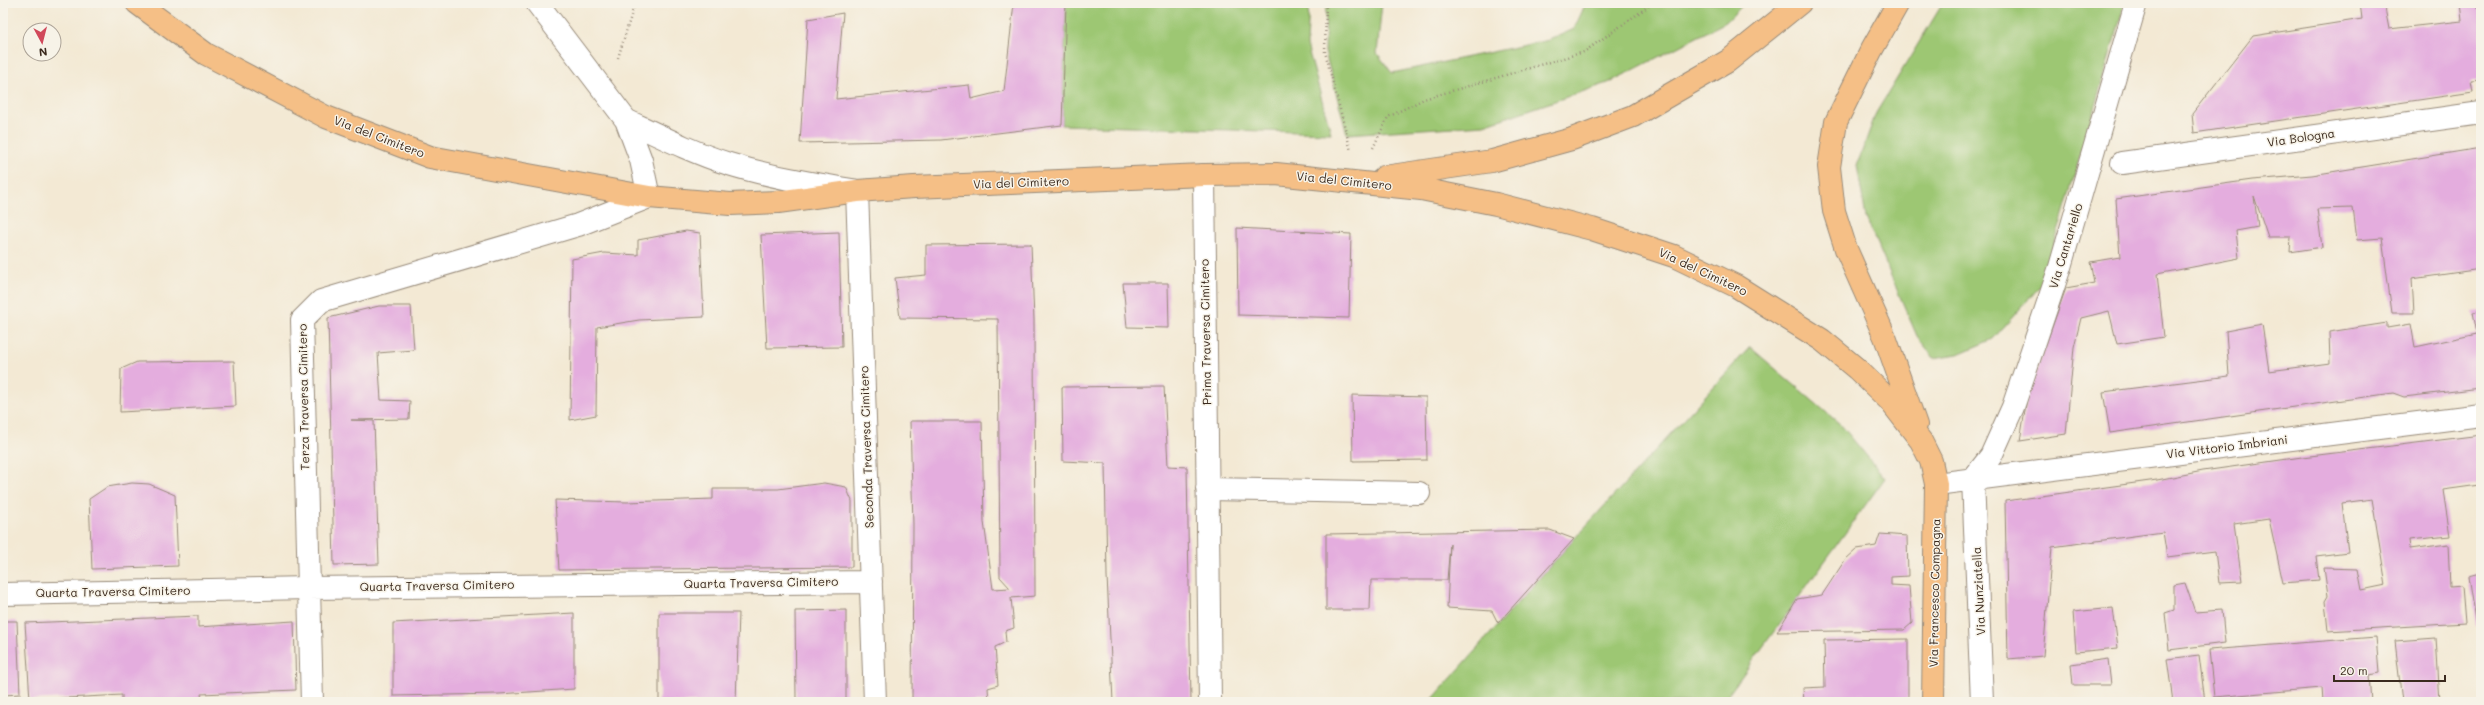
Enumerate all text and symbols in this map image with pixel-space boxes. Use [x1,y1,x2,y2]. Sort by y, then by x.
north arrow [22,22,62,62]
text: N [38,44,48,60]
street label: Via del Cimitero [332,111,427,161]
street label: Via Bologna [2266,124,2336,150]
street label: Via del Cimitero [1296,167,1393,193]
street label: Via del Cimitero [973,172,1069,192]
street label: Via Cantariello [2044,201,2086,290]
street label: Via del Cimitero [1657,244,1750,299]
street label: Prima Traversa Cimitero [1196,259,1214,405]
street label: Terza Traversa Cimitero [294,324,312,470]
street label: Seconda Traversa Cimitero [855,366,877,528]
street label: Via Vittorio Imbriani [2165,431,2289,461]
street label: Via Francesco Compagna [1925,518,1943,668]
street label: Via Nunziatella [1968,546,1988,636]
street label: Quarta Traversa Cimitero [684,573,838,591]
street label: Quarta Traversa Cimitero [360,576,514,594]
street label: Quarta Traversa Cimitero [36,582,190,600]
scale bar [2334,657,2445,683]
text: 20 m [2340,662,2368,678]

